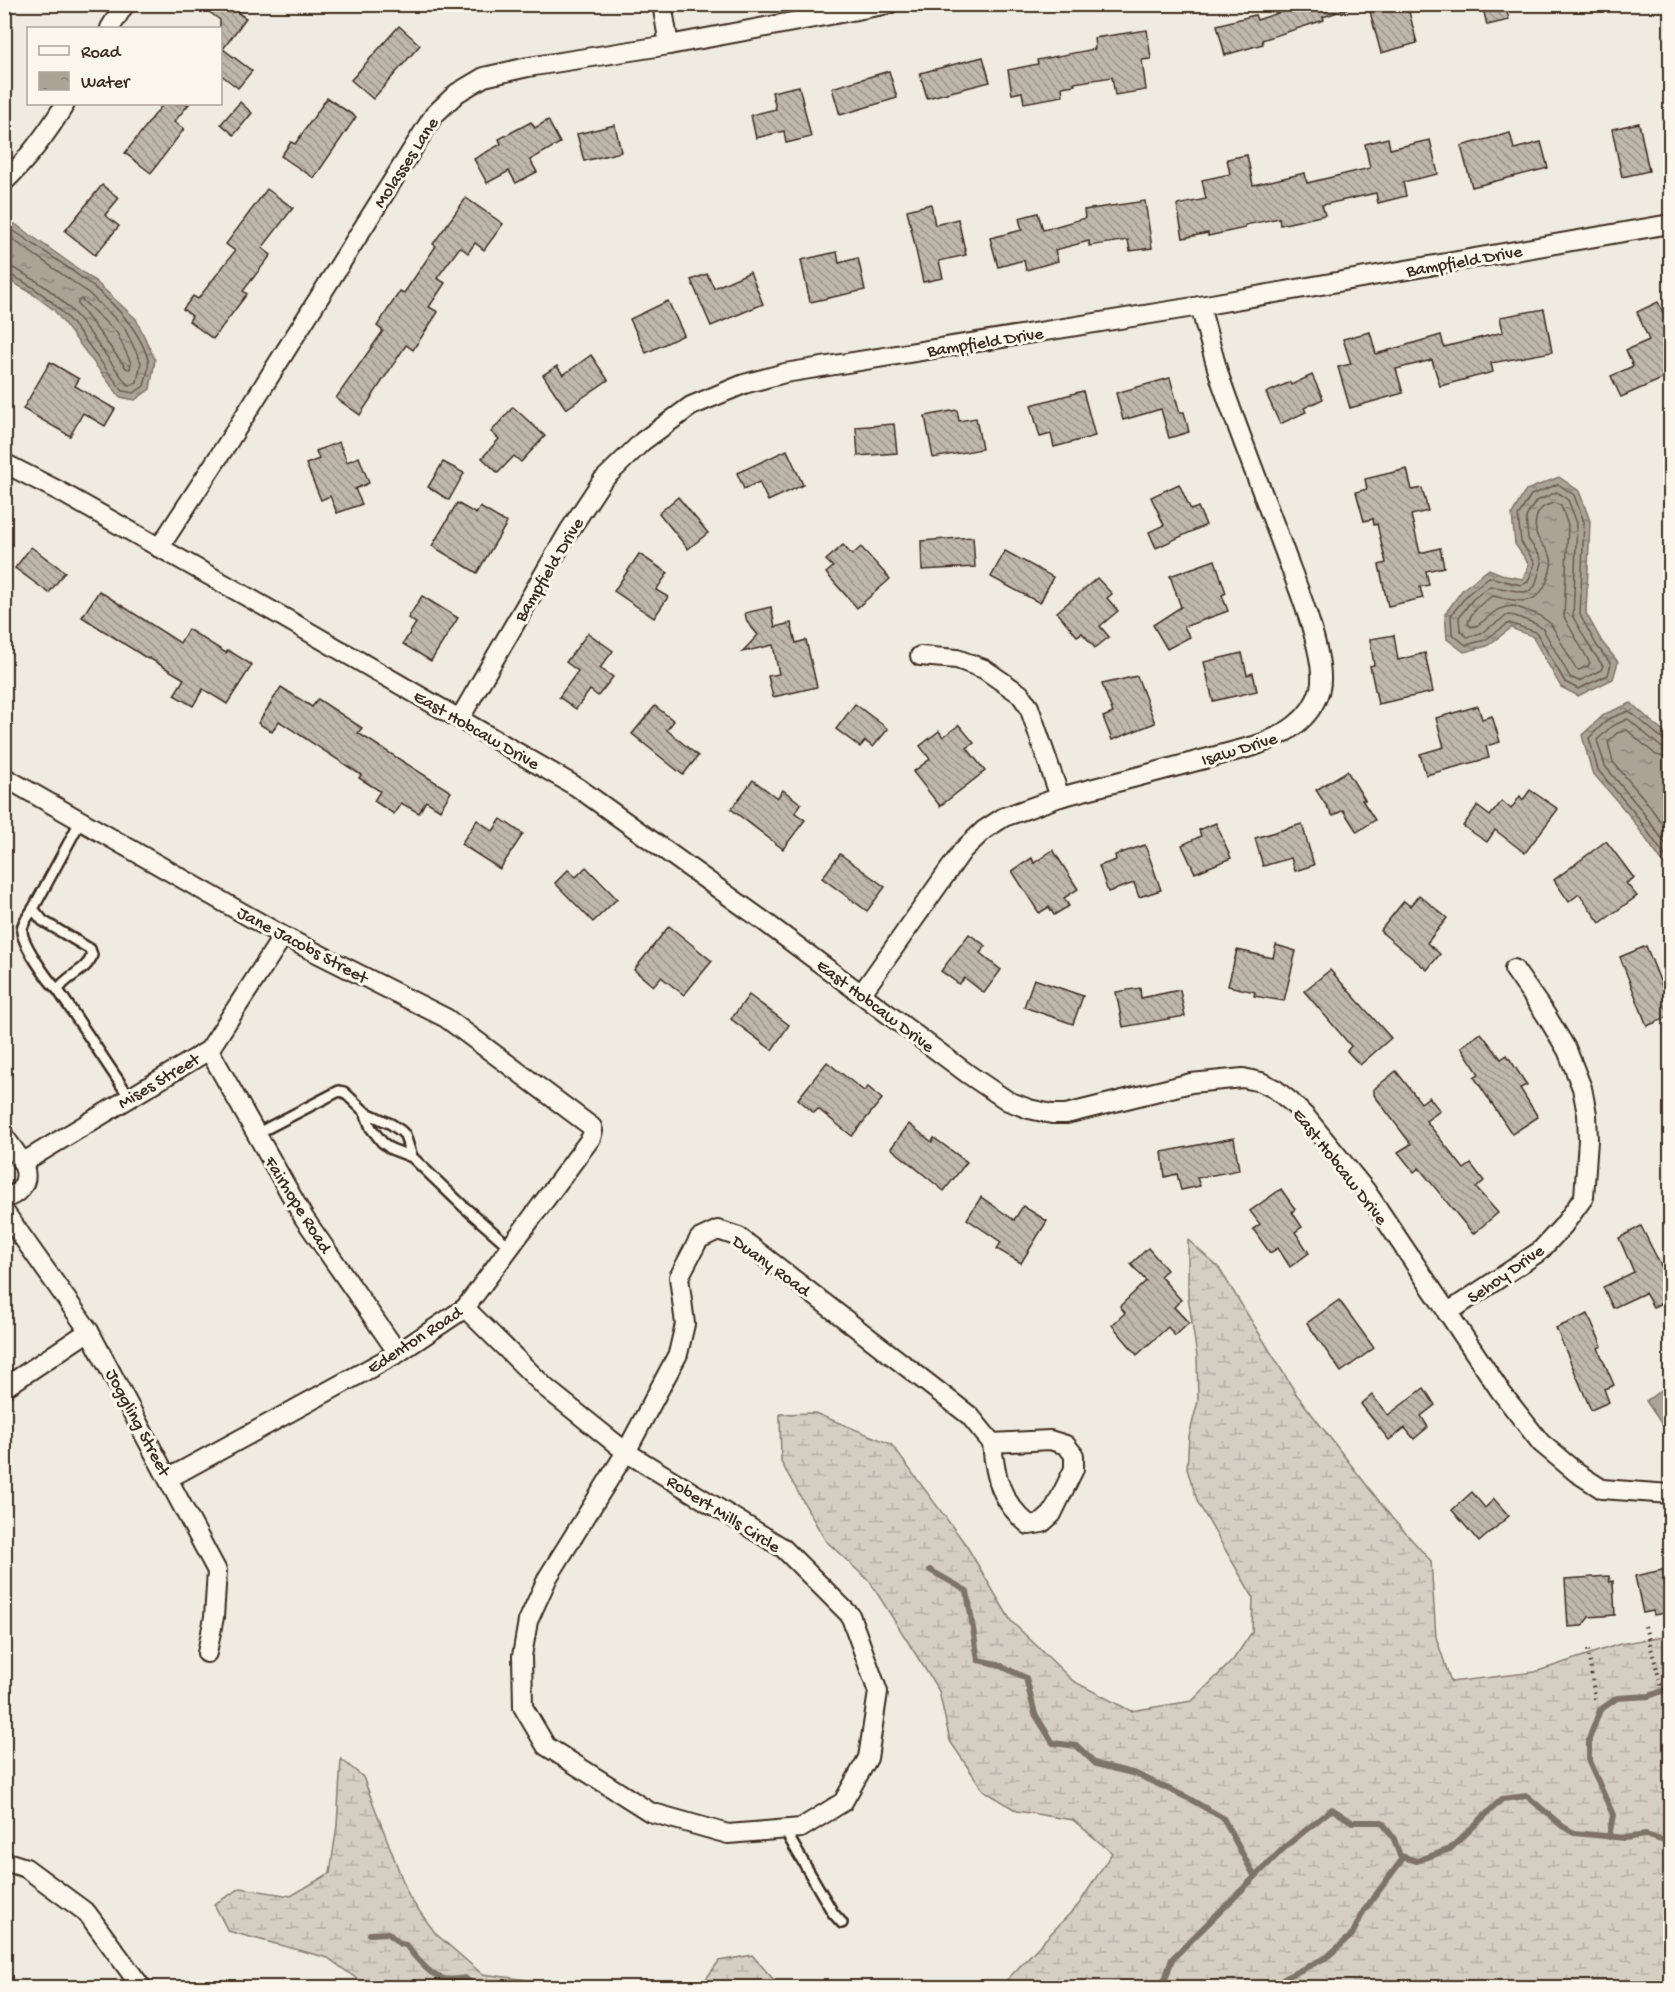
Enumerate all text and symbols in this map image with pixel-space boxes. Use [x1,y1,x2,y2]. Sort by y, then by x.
legend [27,27,222,105]
text: Road [81,43,122,64]
text: Water [81,73,131,94]
street label: Molasses Lane [370,114,445,213]
street label: Bampfield Drive [1404,242,1525,283]
street label: Bampfield Drive [925,324,1046,363]
street label: Bampfield Drive [510,514,590,627]
street label: East Hobcaw Drive [409,687,543,776]
street label: Isaw Drive [1199,729,1281,772]
street label: Jane Jacobs Street [233,903,372,990]
street label: East Hobcaw Drive [811,956,938,1059]
street label: Mises Street [115,1049,205,1115]
street label: East Hobcaw Drive [1287,1105,1391,1231]
street label: Fairhope Road [258,1152,336,1259]
street label: Duany Road [727,1231,815,1303]
street label: Sehoy Drive [1464,1241,1549,1309]
street label: Edenton Road [364,1302,468,1379]
street label: Joggling Street [100,1366,175,1482]
street label: Robert Mills Circle [662,1472,784,1559]

